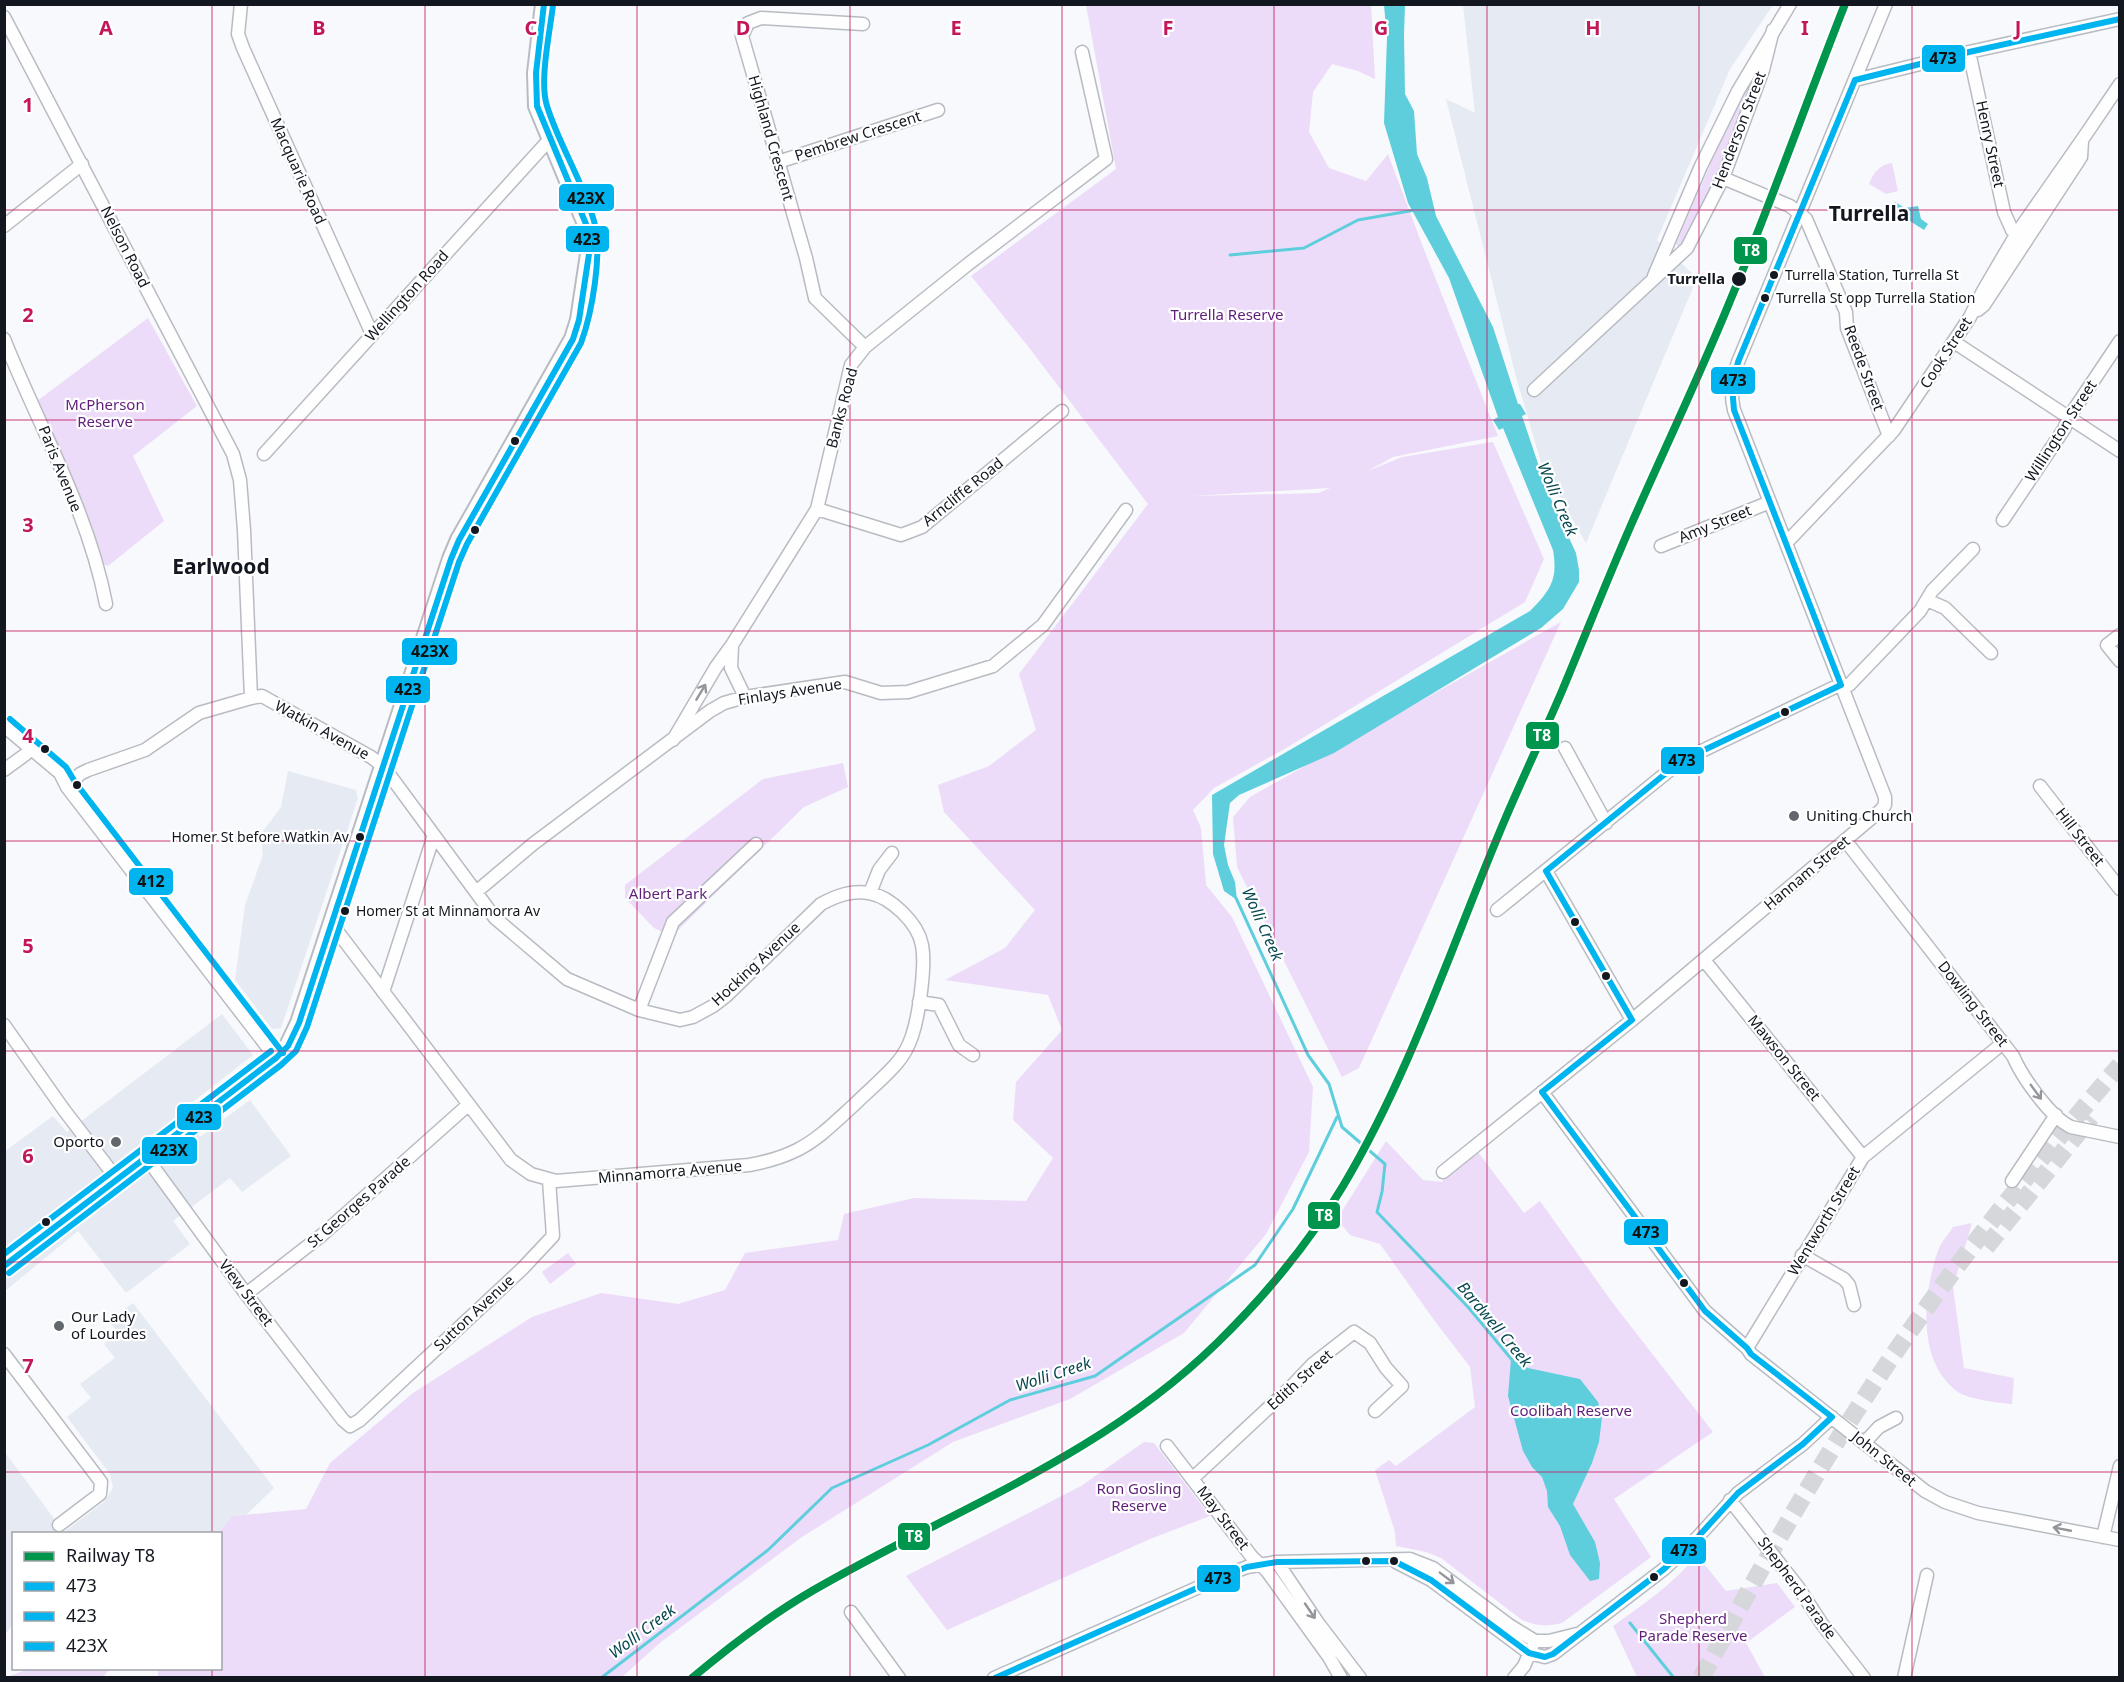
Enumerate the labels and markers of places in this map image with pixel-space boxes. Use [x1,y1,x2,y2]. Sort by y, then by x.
place label: Turrella Station, Turrella St [1785,265,1959,284]
place label: Turrella [1667,268,1725,288]
marker: Turrella Station, Turrella St [1768,269,1780,281]
marker: Turrella [1730,270,1748,288]
place label: Turrella St opp Turrella Station [1776,288,1975,307]
marker: Turrella St opp Turrella Station [1759,292,1771,304]
unlabelled marker [509,435,521,447]
unlabelled marker [469,524,481,536]
unlabelled marker [1779,706,1791,718]
unlabelled marker [39,743,51,755]
unlabelled marker [71,779,83,791]
place label: Uniting Church [1806,805,1912,825]
marker: Uniting Church [1787,809,1801,823]
place label: Homer St before Watkin Av [171,827,350,846]
marker: Homer St before Watkin Av [354,831,366,843]
place label: Homer St at Minnamorra Av [356,901,541,920]
marker: Homer St at Minnamorra Av [339,905,351,917]
unlabelled marker [1569,916,1581,928]
unlabelled marker [1600,970,1612,982]
place label: Oporto [53,1131,104,1151]
marker: Oporto [109,1135,123,1149]
unlabelled marker [40,1216,52,1228]
unlabelled marker [1678,1277,1690,1289]
place label: Our Lady of Lourdes [71,1306,146,1343]
marker: Our Lady of Lourdes [52,1319,66,1333]
unlabelled marker [1360,1555,1372,1567]
unlabelled marker [1388,1555,1400,1567]
unlabelled marker [1648,1571,1660,1583]

